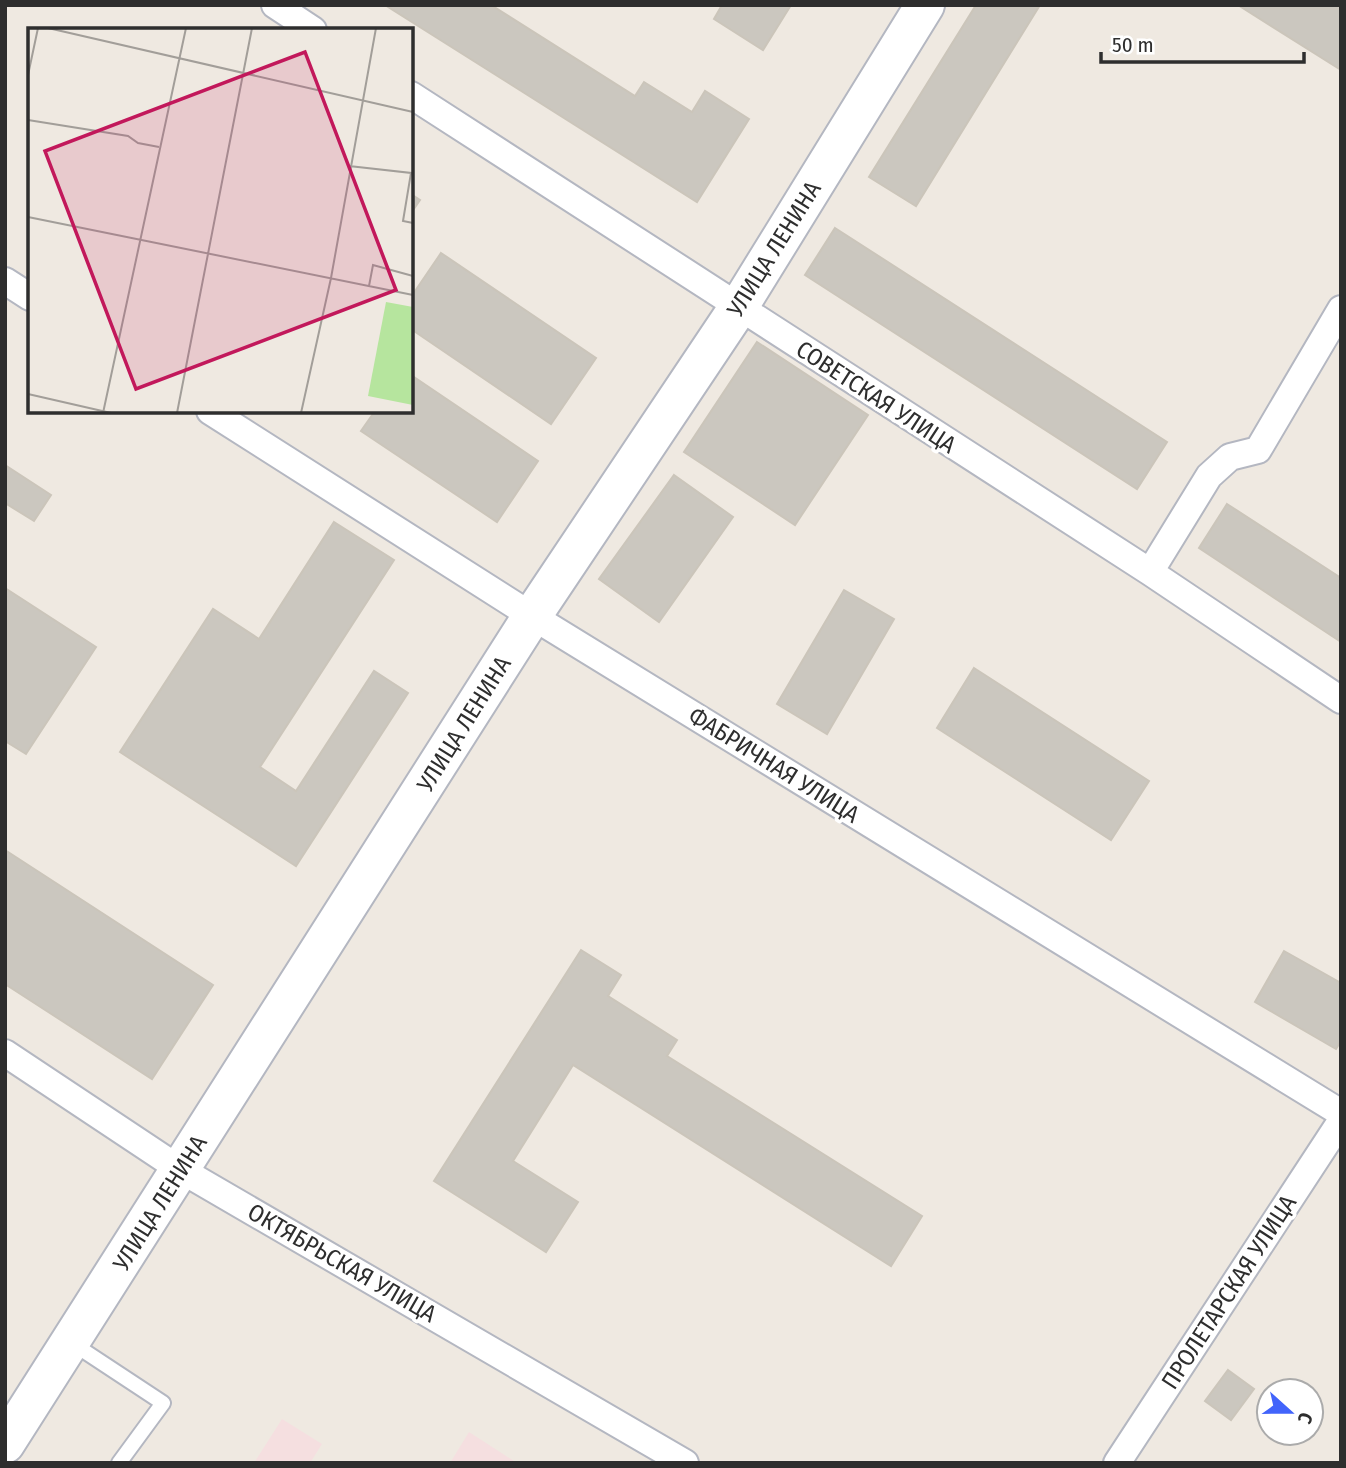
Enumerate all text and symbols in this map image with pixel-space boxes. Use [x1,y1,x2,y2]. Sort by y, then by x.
scale bar [1101,21,1304,65]
inset map [28,28,413,413]
text: 50 m [1112,32,1154,58]
street label: УЛИЦА ЛЕНИНА [721,176,827,323]
street label: СОВЕТСКАЯ УЛИЦА [791,335,961,459]
street label: УЛИЦА ЛЕНИНА [411,651,517,798]
street label: ФАБРИЧНАЯ УЛИЦА [684,701,865,829]
street label: УЛИЦА ЛЕНИНА [107,1130,213,1277]
street label: ПРОЛЕТАРСКАЯ УЛИЦА [1156,1190,1302,1394]
street label: ОКТЯБРЬСКАЯ УЛИЦА [243,1198,441,1329]
north arrow [1255,1377,1325,1447]
text: С [1293,1409,1318,1427]

